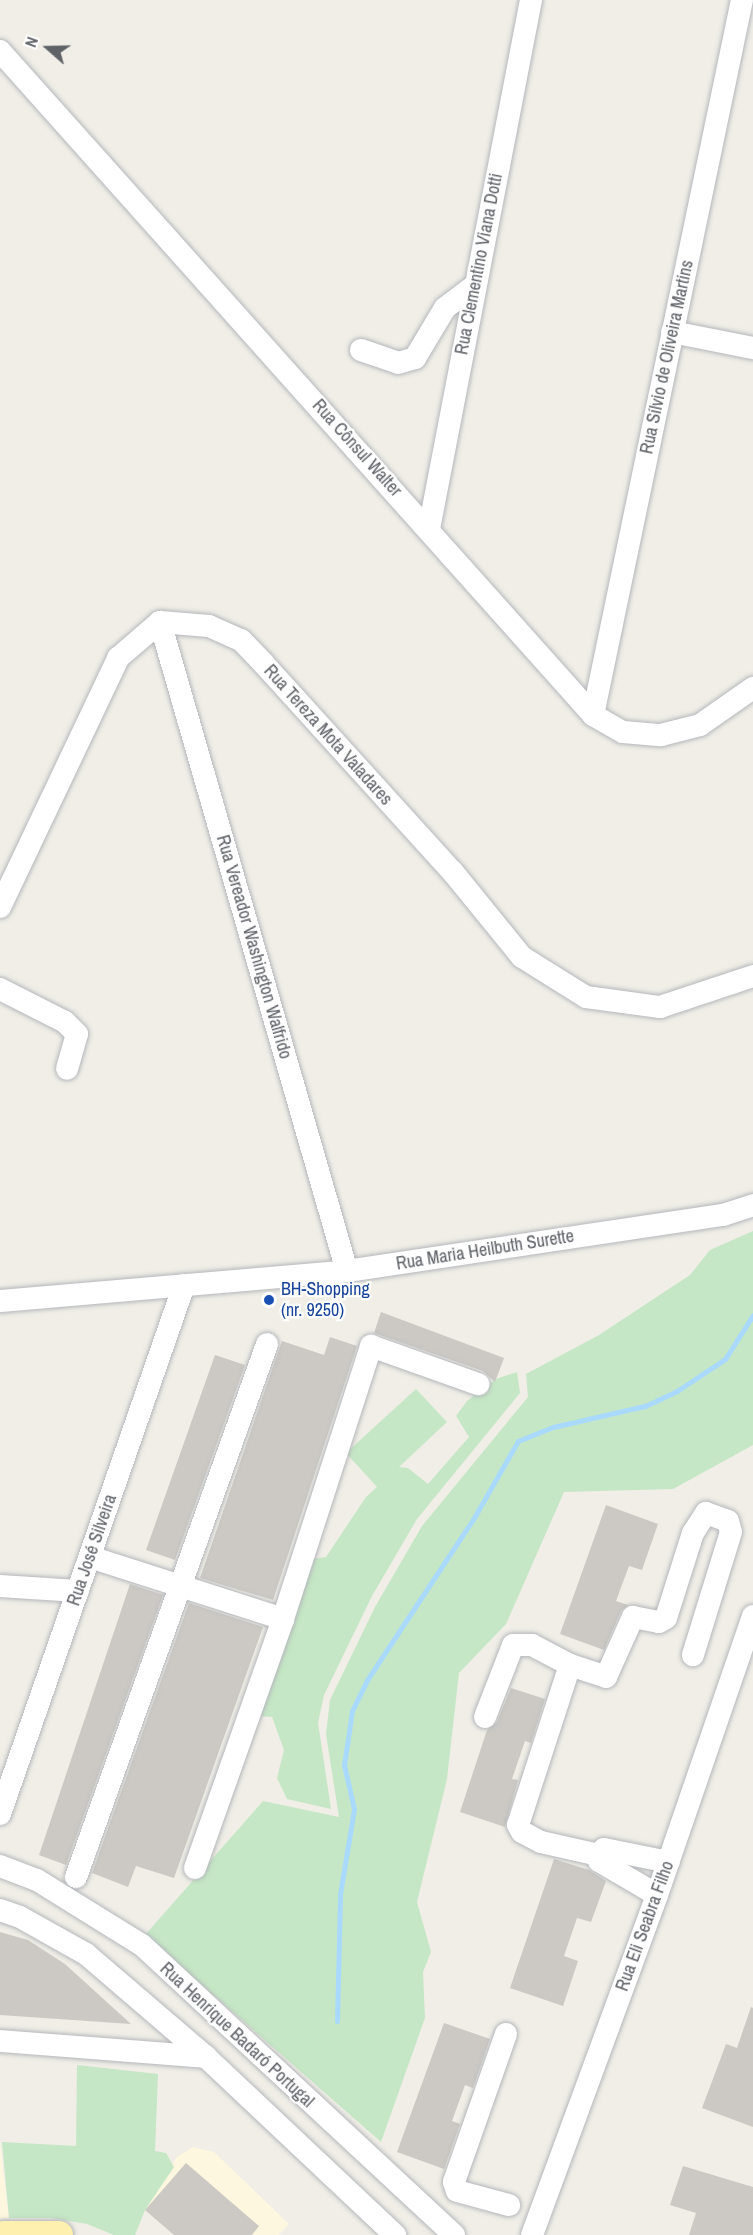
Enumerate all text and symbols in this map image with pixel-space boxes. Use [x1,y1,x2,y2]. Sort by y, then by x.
north arrow [18,18,78,78]
text: N [19,34,43,50]
street label: Rua Clementino Viana Dotti [451,171,507,357]
street label: Rua Sílvio de Oliveira Martins [636,258,698,456]
street label: Rua Cônsul Walter [308,395,406,501]
street label: Rua Tereza Mota Valadares [259,660,397,810]
street label: Rua Vereador Washington Walfrido [212,833,296,1061]
street label: Rua Maria Heilbuth Surette [395,1225,575,1275]
place label: BH-Shopping (nr. 9250) [281,1279,370,1322]
marker: BH-Shopping (nr. 9250) [262,1293,276,1307]
street label: Rua José Silveira [63,1491,121,1609]
street label: Rua Eli Seabra Filho [611,1858,679,1994]
street label: Rua Henrique Badaró Portugal [156,1958,318,2112]

